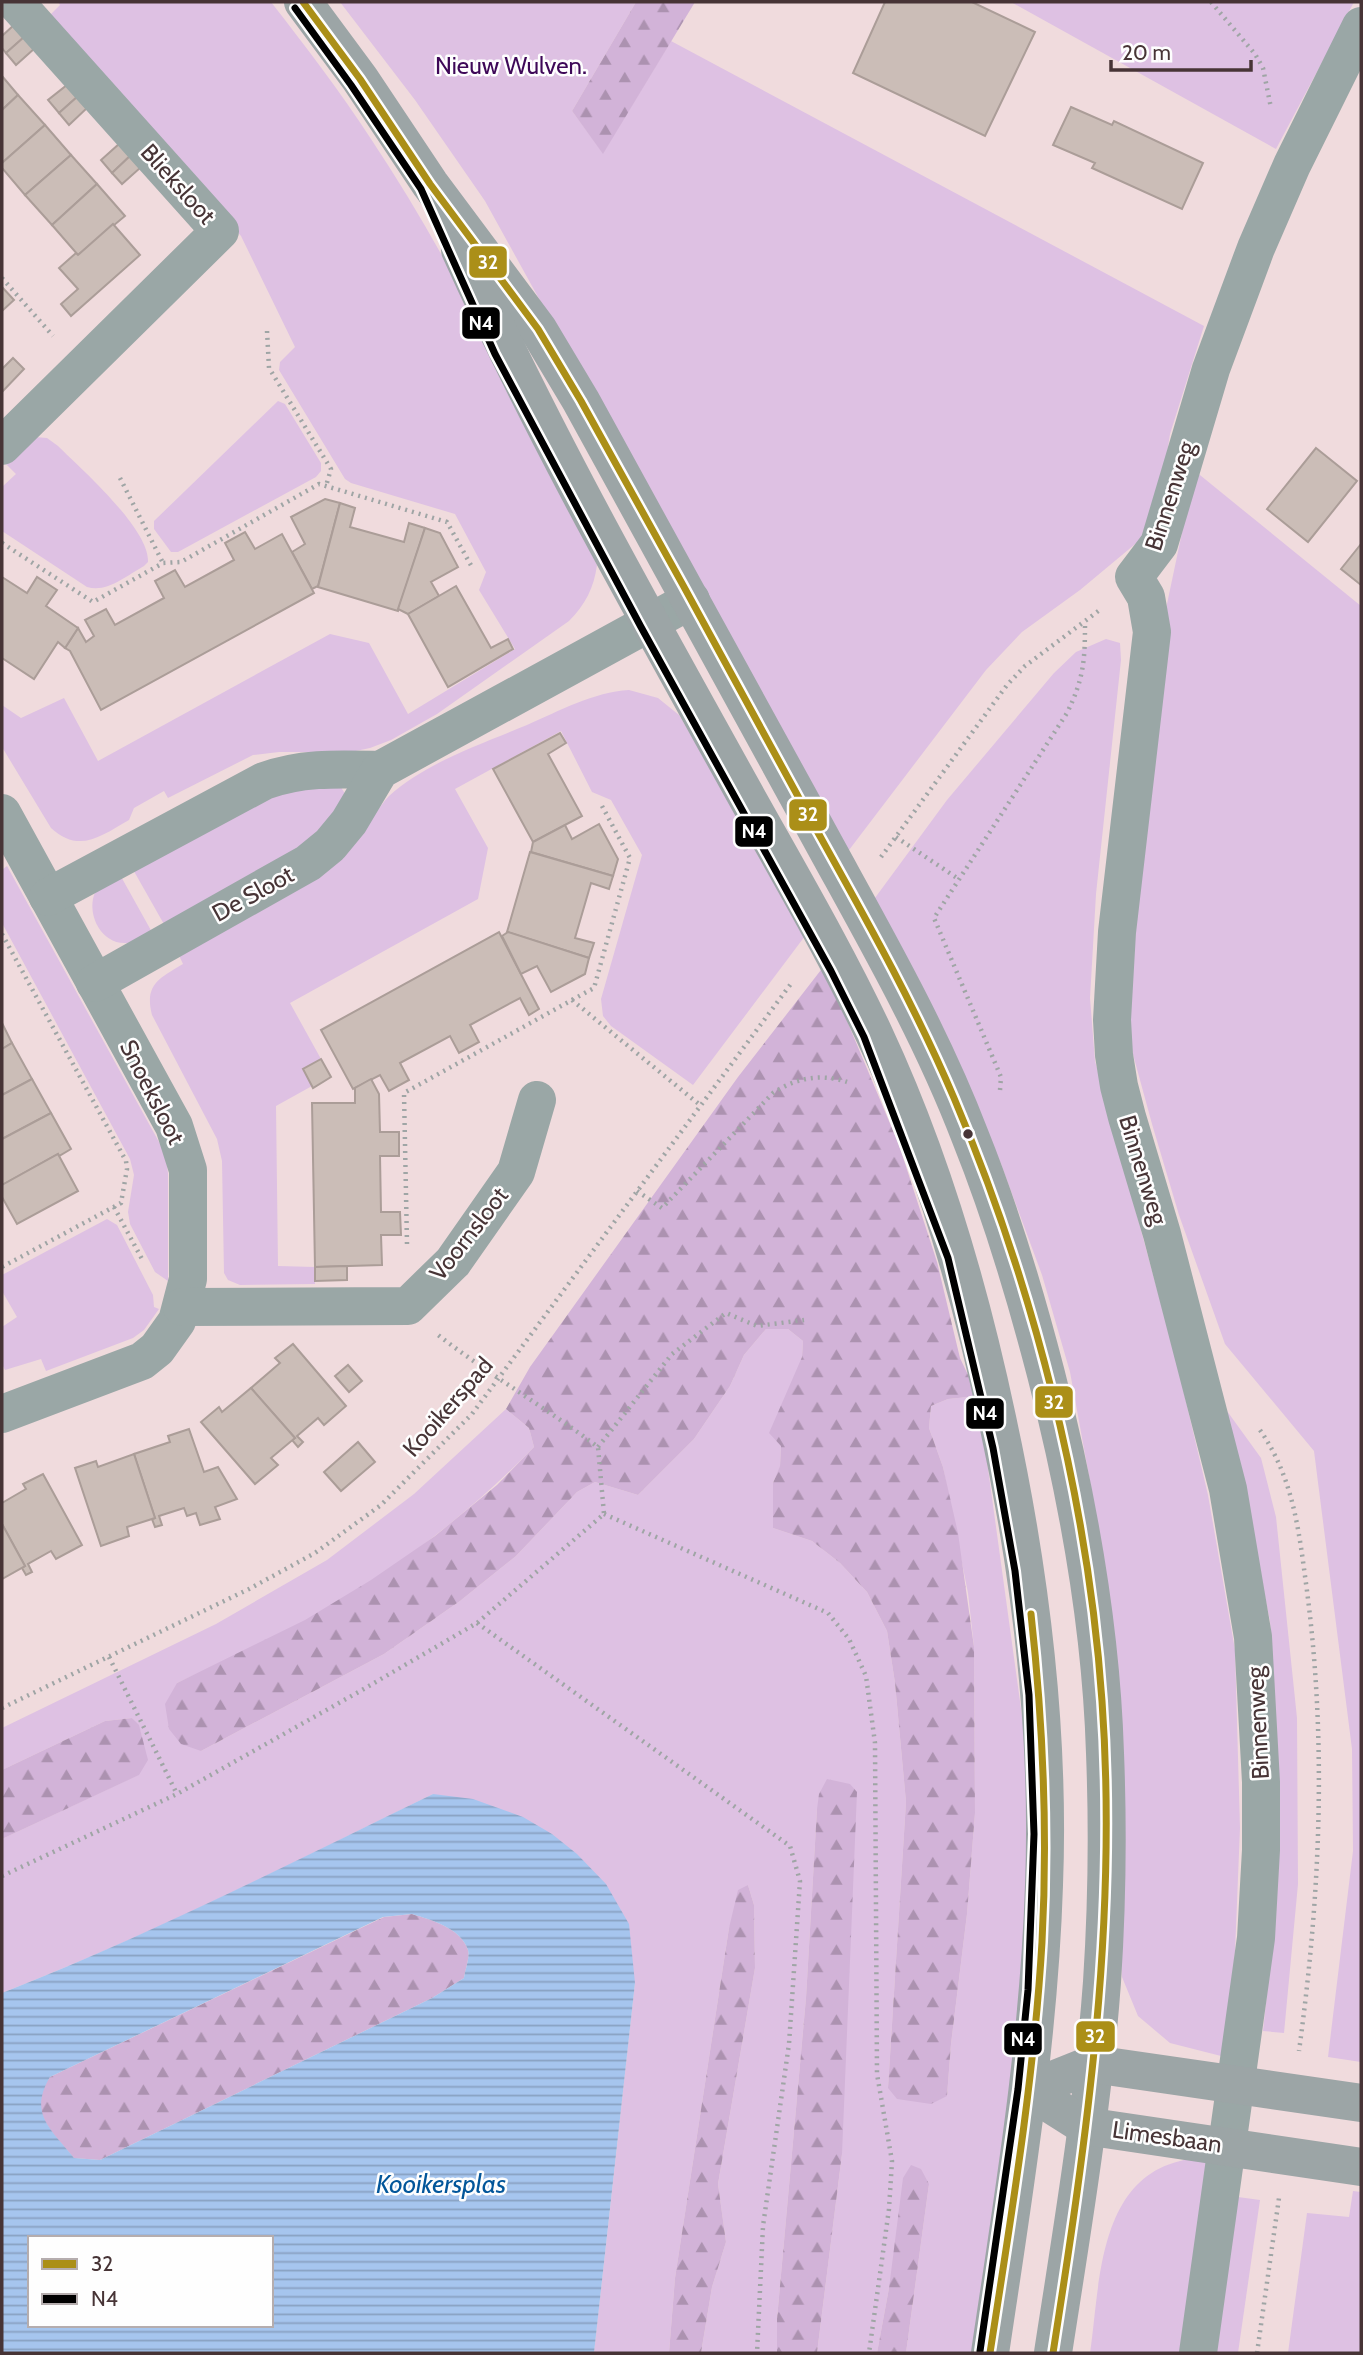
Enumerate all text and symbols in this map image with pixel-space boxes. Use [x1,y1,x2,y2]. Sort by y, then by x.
scale bar [1111,28,1251,72]
text: 20 m [1122,40,1171,65]
park label: Nieuw Wulven. [435,51,587,80]
street label: Blieksloot [135,138,222,230]
line badge: 32 [468,245,508,279]
text: 32 [478,251,498,274]
line badge: N4 [461,306,501,340]
text: N4 [468,312,494,335]
street label: Binnenweg [1138,437,1201,554]
line badge: 32 [788,798,828,832]
text: 32 [798,803,818,826]
line badge: N4 [734,815,774,848]
text: N4 [741,820,767,843]
street label: De Sloot [207,859,299,928]
street label: Snoeksloot [114,1035,191,1149]
street label: Binnenweg [1113,1112,1174,1229]
unlabelled marker [961,1127,975,1141]
street label: Voornsloot [423,1181,514,1286]
street label: Kooikerspad [396,1351,499,1462]
line badge: 32 [1034,1385,1074,1419]
text: 32 [1044,1391,1064,1414]
line badge: N4 [965,1397,1005,1430]
text: N4 [972,1402,998,1425]
street label: Binnenweg [1240,1665,1275,1780]
line badge: 32 [1075,2020,1116,2053]
line badge: N4 [1003,2022,1043,2056]
text: 32 [1085,2025,1105,2048]
text: N4 [1010,2028,1036,2051]
street label: Limesbaan [1111,2114,1224,2159]
water label: Kooikersplas [376,2168,506,2200]
legend [28,2236,273,2327]
text: 32 [91,2251,113,2276]
text: N4 [91,2286,118,2311]

